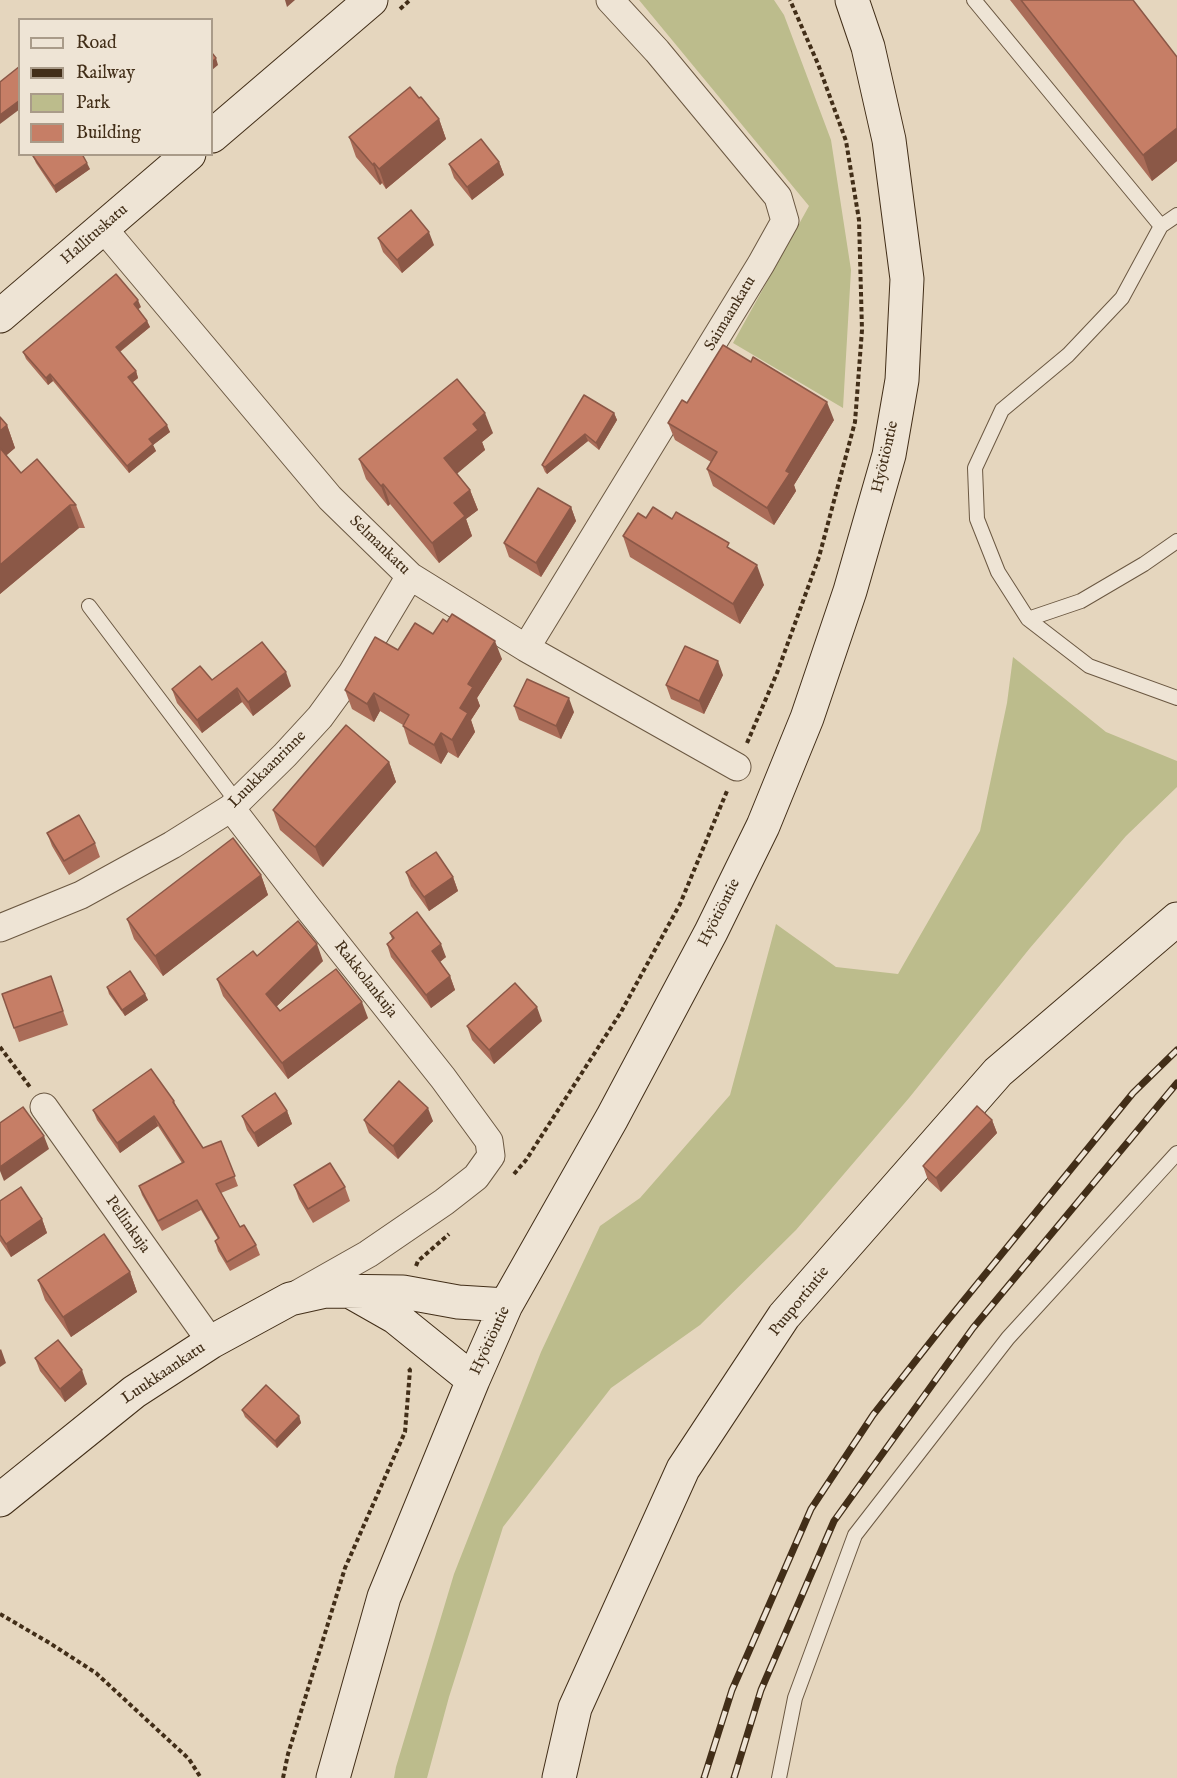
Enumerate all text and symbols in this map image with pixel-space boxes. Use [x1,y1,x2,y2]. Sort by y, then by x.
legend [18,18,213,156]
text: Road [76,32,117,55]
text: Railway [76,62,135,85]
text: Park [76,92,110,115]
text: Building [76,122,141,145]
street label: Hallituskatu [58,201,132,269]
street label: Saimaankatu [701,273,761,355]
street label: Hyötiöntie [868,419,904,495]
street label: Selmankatu [345,512,413,580]
street label: Luukkaanrinne [225,727,311,813]
street label: Hyötiöntie [695,876,745,950]
street label: Rakkolankuja [329,938,401,1022]
street label: Pellinkuja [100,1193,154,1257]
street label: Puuportintie [766,1263,834,1341]
street label: Hyötiöntie [467,1304,515,1378]
street label: Luukkaankatu [119,1339,209,1409]

